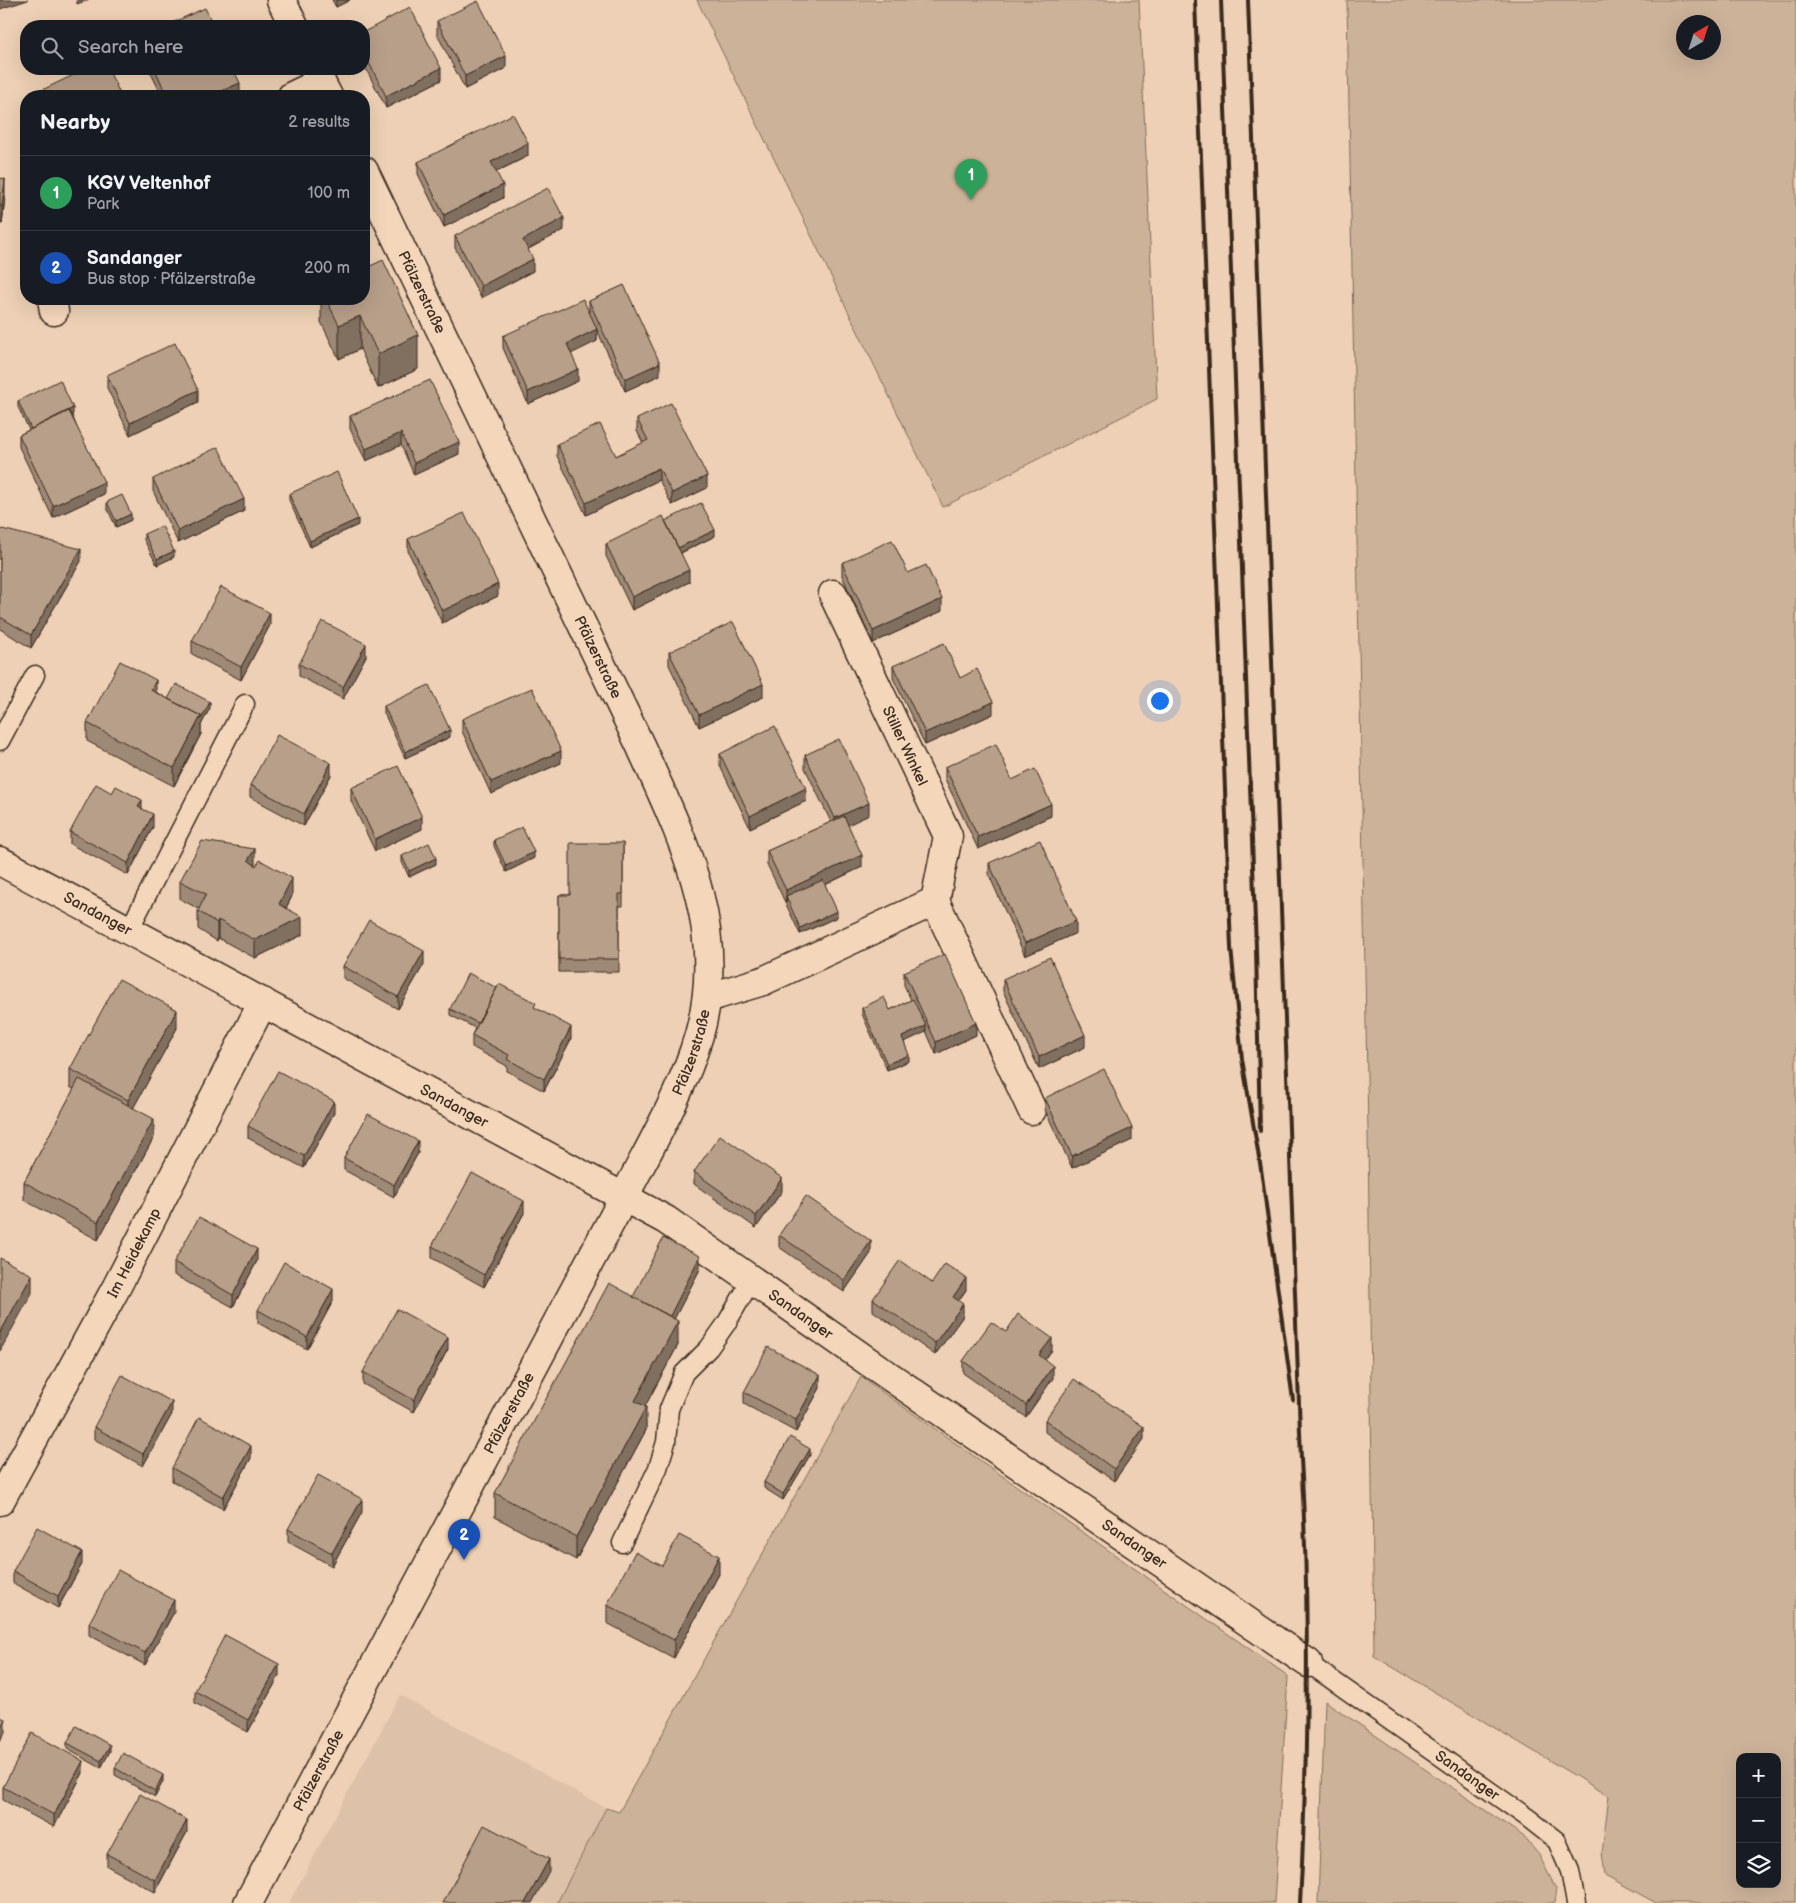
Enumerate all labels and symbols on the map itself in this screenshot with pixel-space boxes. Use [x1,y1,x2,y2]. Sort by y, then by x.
north arrow [1676,15,1721,60]
pin: 1 [955,159,987,200]
street label: Pfälzerstraße [393,248,450,337]
street label: Pfälzerstraße [569,613,626,702]
your location [1147,688,1173,714]
street label: Stiller Winkel [878,703,932,789]
street label: Sandanger [60,888,135,940]
street label: Pfälzerstraße [668,1008,715,1098]
street label: Sandanger [417,1080,492,1133]
street label: Im Heidekamp [103,1205,166,1301]
street label: Sandanger [764,1286,837,1344]
street label: Pfälzerstraße [480,1369,539,1457]
street label: Sandanger [1098,1515,1171,1574]
pin: 2 [448,1519,480,1560]
street label: Pfälzerstraße [290,1727,348,1815]
street label: Sandanger [1431,1746,1504,1805]

